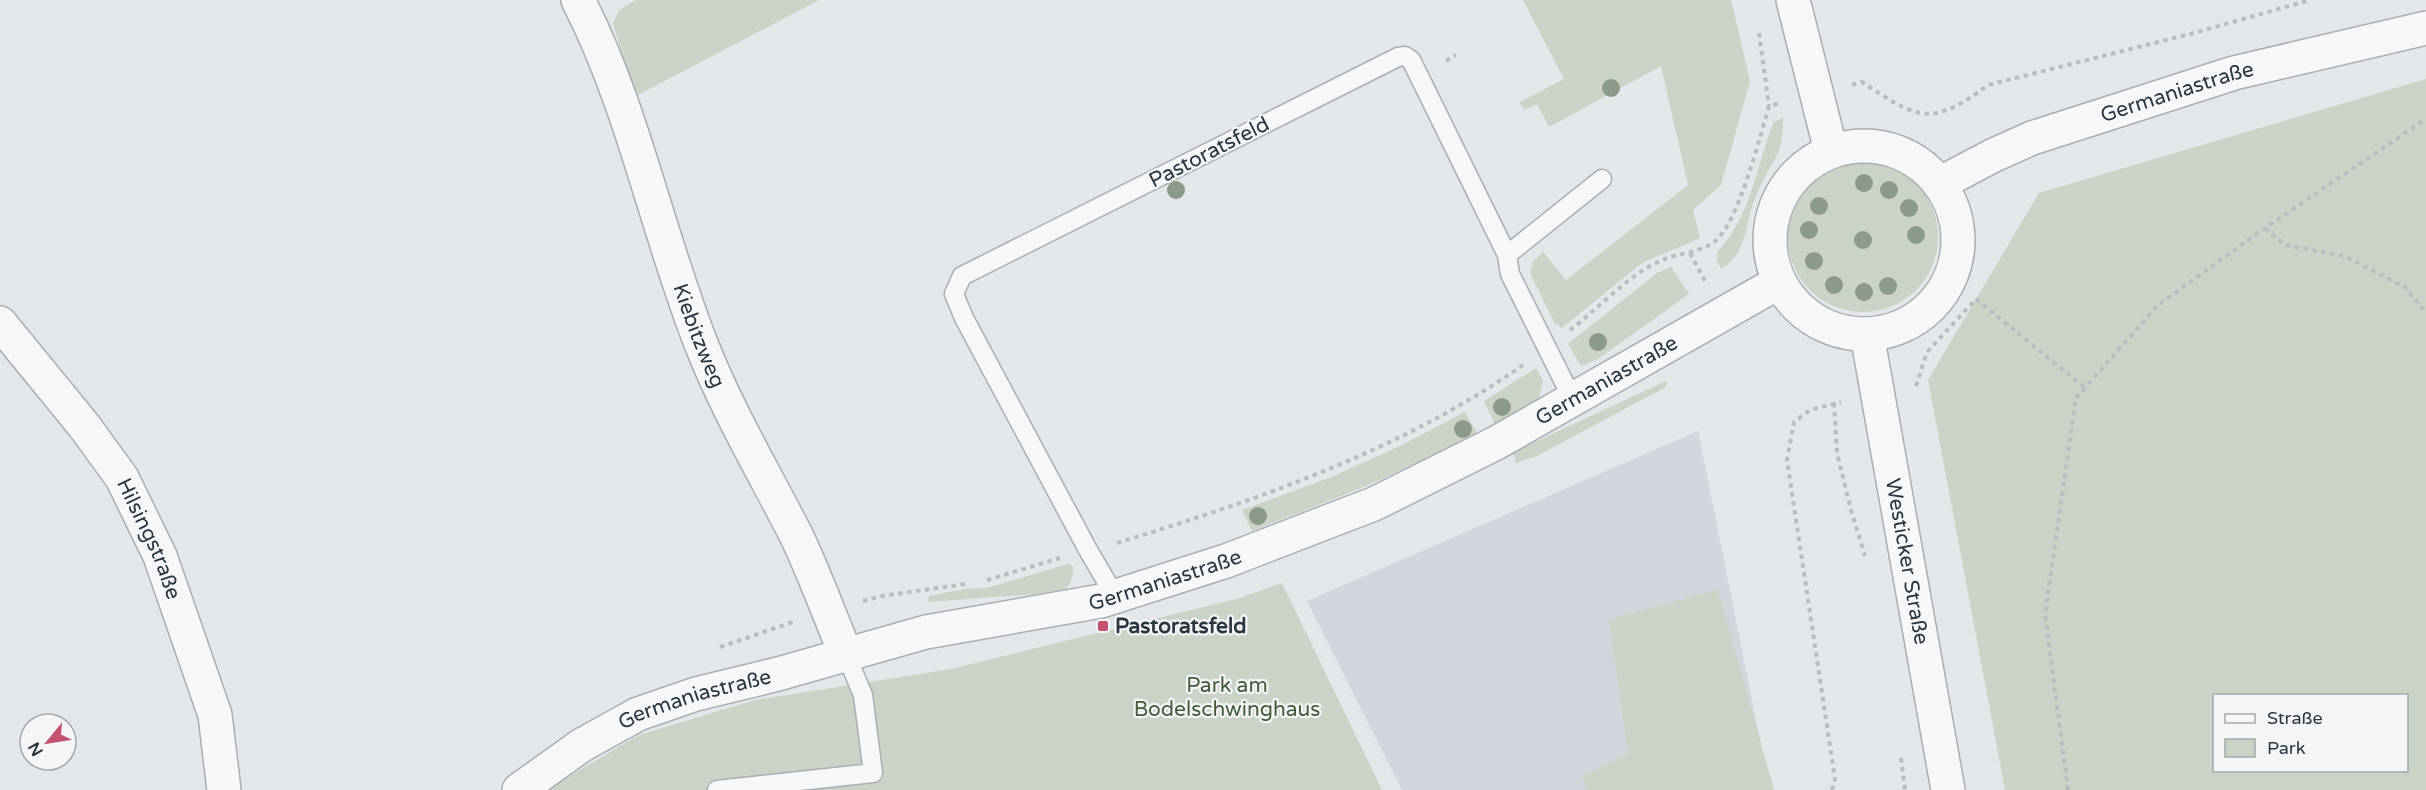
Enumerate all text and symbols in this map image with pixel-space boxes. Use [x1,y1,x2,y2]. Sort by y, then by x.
street label: Germaniastraße [2097,57,2256,128]
street label: Pastoratsfeld [1145,111,1273,193]
street label: Kiebitzweg [667,280,730,392]
street label: Germaniastraße [1531,330,1682,431]
street label: Hilsingstraße [111,474,186,603]
street label: Westicker Straße [1880,476,1934,647]
street label: Germaniastraße [1087,544,1245,616]
place label: Pastoratsfeld [1115,614,1246,639]
marker: Pastoratsfeld [1096,619,1110,633]
street label: Germaniastraße [614,664,774,736]
park label: Park am Bodelschwinghaus [1134,673,1320,722]
legend [2213,694,2408,772]
text: Straße [2267,707,2323,729]
north arrow [18,712,78,772]
text: Park [2267,737,2306,759]
text: N [24,738,48,760]

